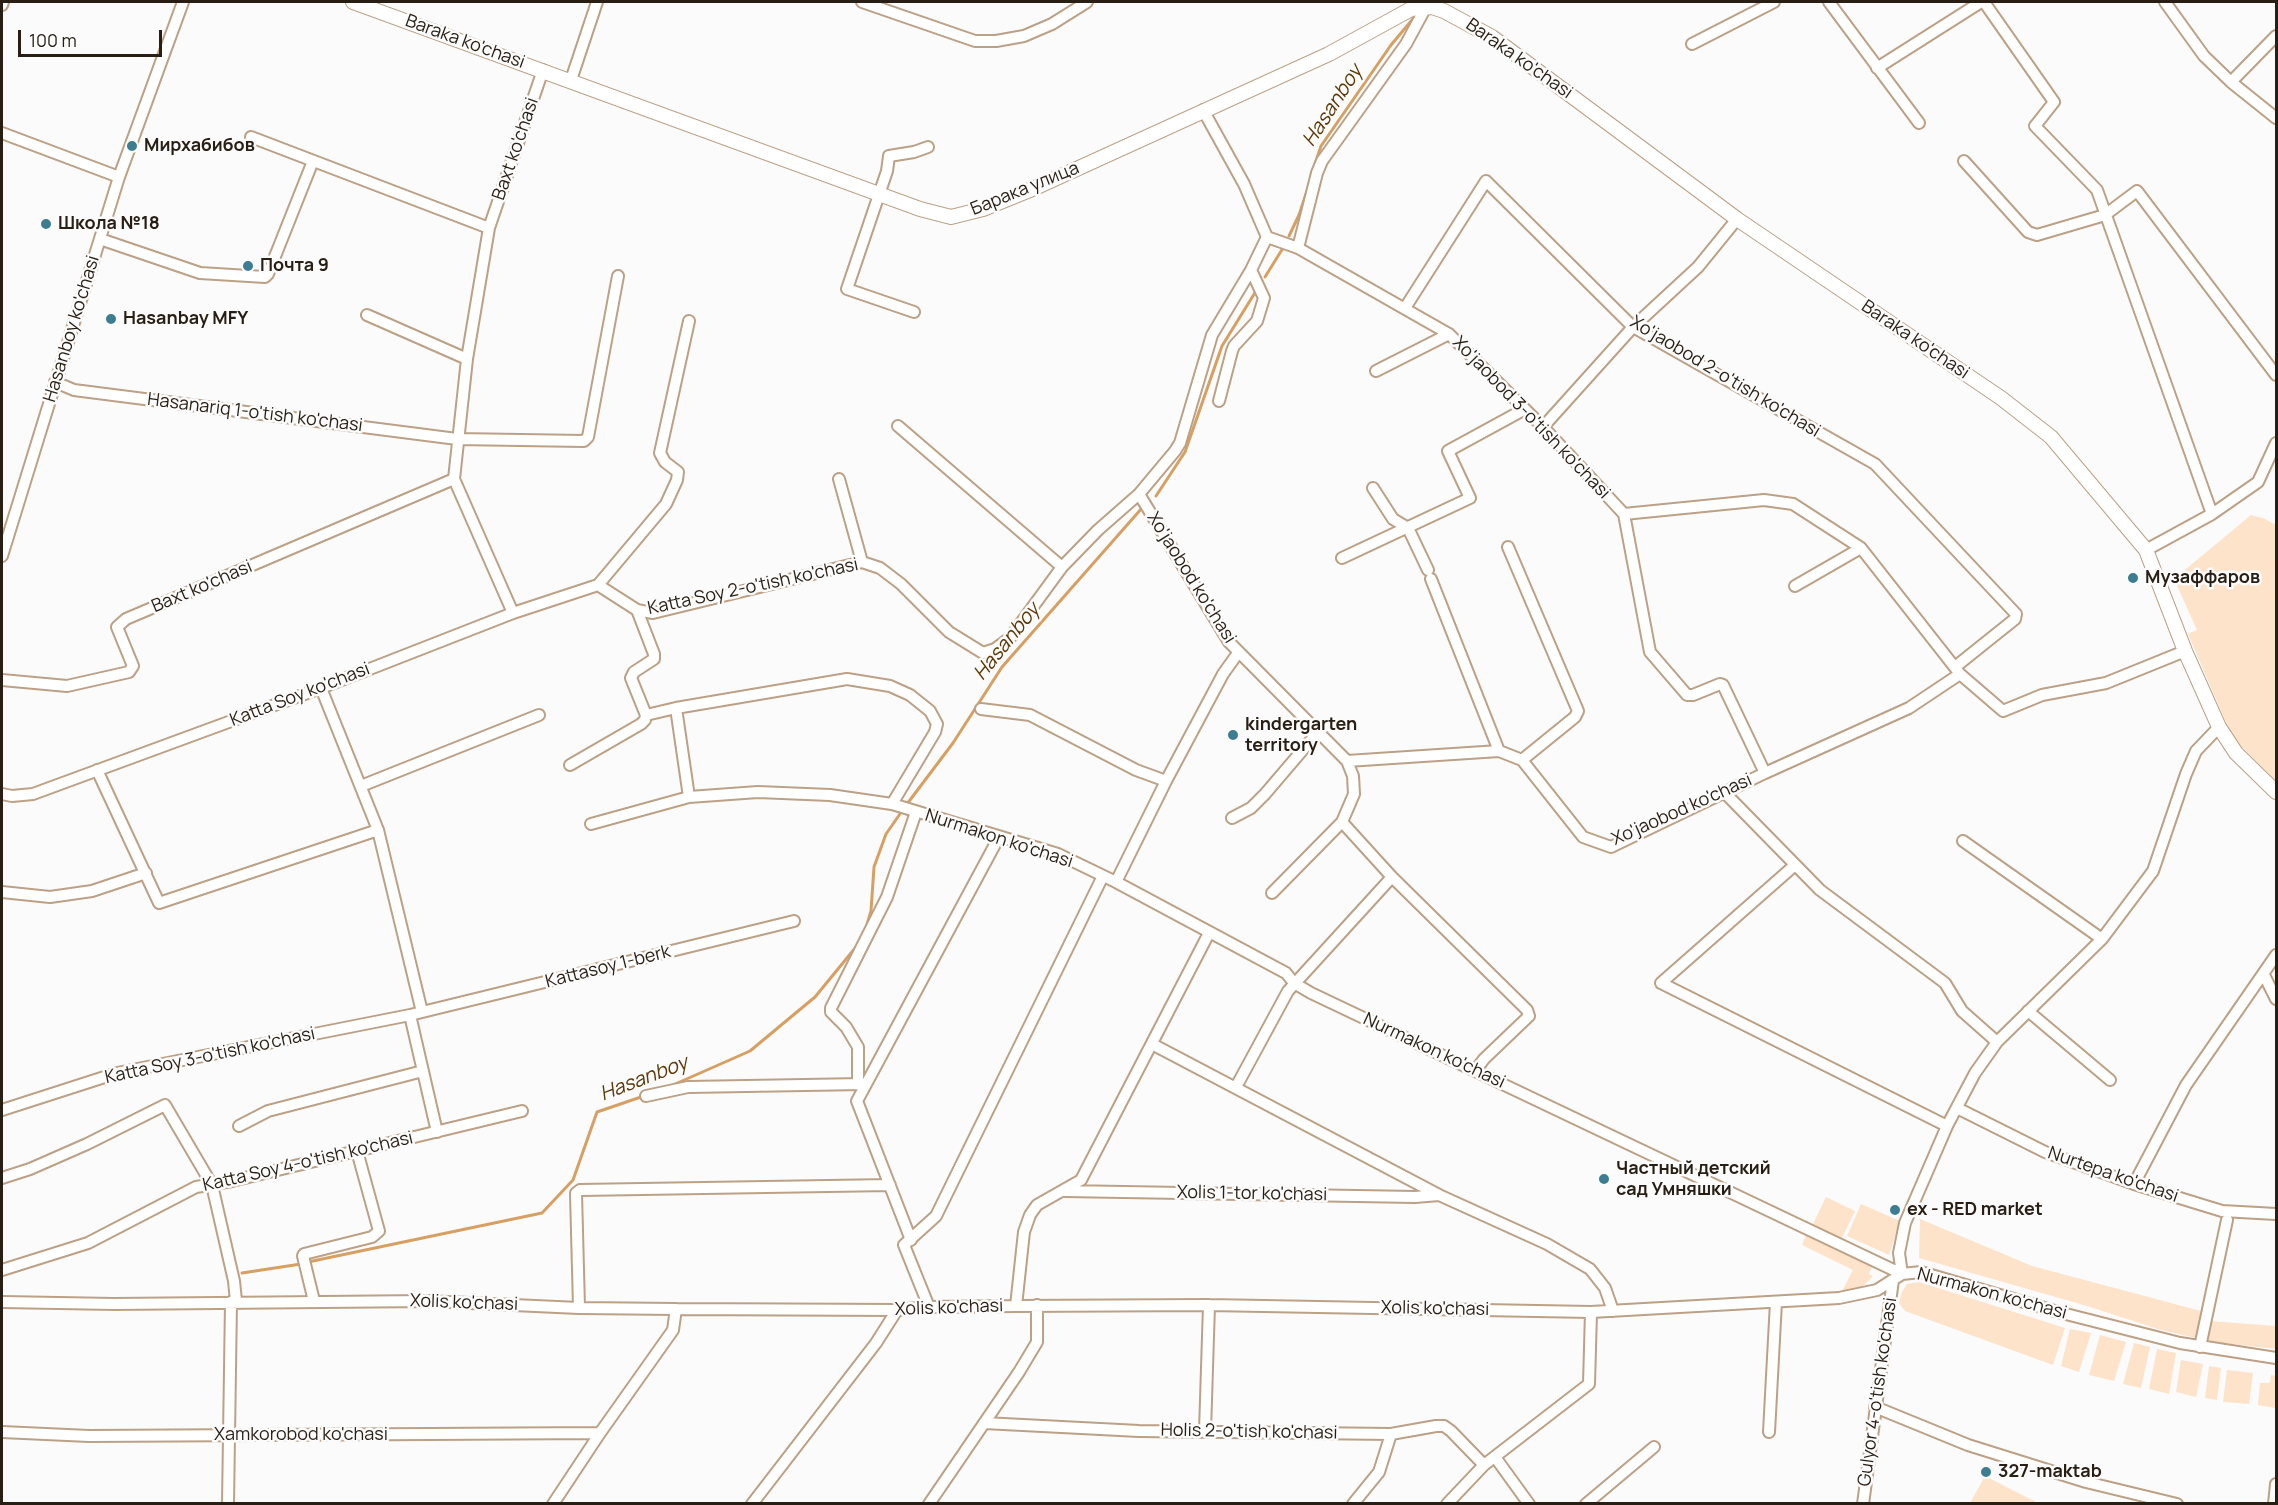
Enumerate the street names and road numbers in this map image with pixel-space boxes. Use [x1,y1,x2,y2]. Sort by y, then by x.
street label: Baraka ko'chasi [402,10,528,74]
street label: Baraka ko'chasi [1461,14,1577,104]
street label: Baxt ko'chasi [488,95,544,203]
street label: Барака улица [968,157,1082,221]
street label: Hasanboy ko'chasi [39,253,105,405]
street label: Baraka ko'chasi [1857,296,1973,384]
street label: Xo'jaobod 2-o'tish ko'chasi [1626,312,1824,442]
street label: Xo'jaobod 3-o'tish ko'chasi [1448,332,1614,504]
street label: Hasanariq 1-o'tish ko'chasi [146,389,364,437]
street label: Xo'jaobod ko'chasi [1142,508,1240,648]
street label: Katta Soy 2-o'tish ko'chasi [646,554,860,620]
street label: Baxt ko'chasi [148,556,256,618]
street label: Katta Soy ko'chasi [227,658,373,732]
street label: Xo'jaobod ko'chasi [1609,769,1755,851]
street label: Nurmakon ko'chasi [922,805,1076,873]
street label: Kattasoy 1-berk [543,941,673,993]
street label: Nurmakon ko'chasi [1360,1009,1508,1093]
street label: Katta Soy 3-o'tish ko'chasi [103,1023,317,1089]
street label: Katta Soy 4-o'tish ko'chasi [201,1127,415,1197]
street label: Nurtepa ko'chasi [2045,1143,2181,1207]
street label: Xolis 1-tor ko'chasi [1177,1182,1327,1206]
street label: Nurmakon ko'chasi [1915,1264,2069,1324]
street label: Xolis ko'chasi [409,1290,519,1316]
street label: Xolis ko'chasi [894,1295,1004,1321]
street label: Gulyor 4-o'tish ko'chasi [1854,1296,1902,1488]
street label: Xolis ko'chasi [1381,1297,1489,1321]
street label: Holis 2-o'tish ko'chasi [1160,1420,1338,1444]
street label: Xamkorobod ko'chasi [214,1424,388,1446]

